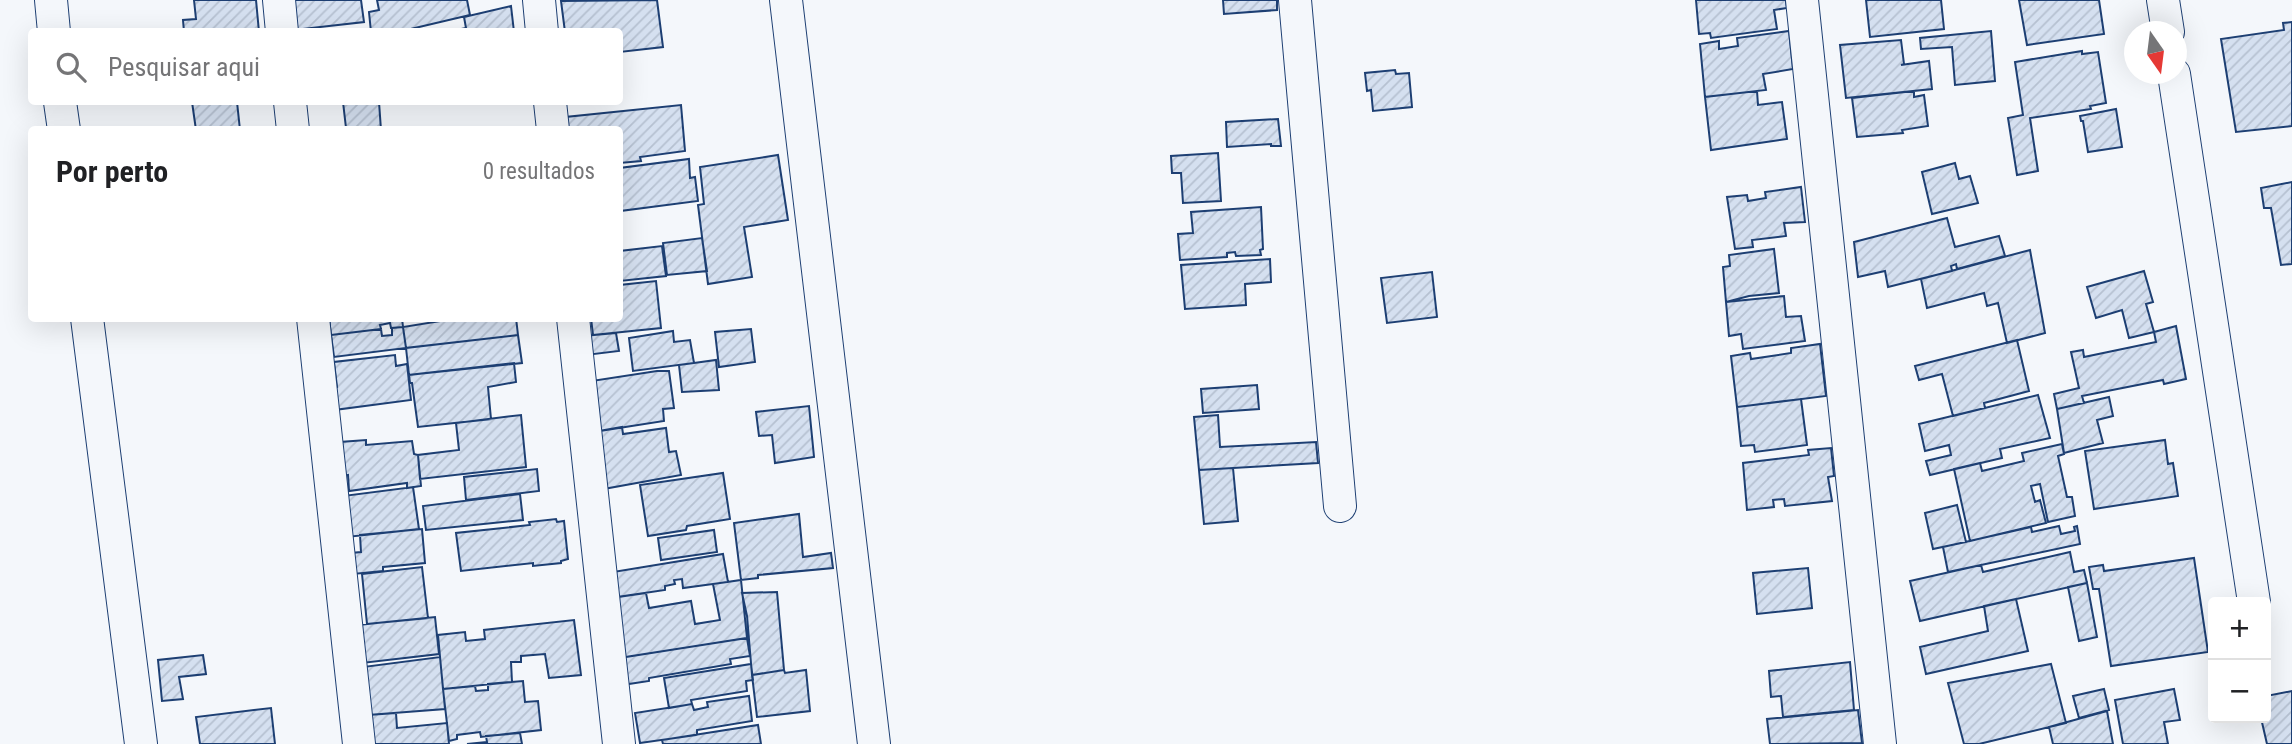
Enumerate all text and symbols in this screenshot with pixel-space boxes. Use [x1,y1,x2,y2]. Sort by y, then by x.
north arrow [2124,21,2187,84]
search box [28,28,623,105]
icon: search [52,48,90,86]
text: Pesquisar aqui [108,52,260,82]
text: Por perto [56,154,168,189]
text: 0 resultados [483,158,595,185]
map controls [2208,597,2271,723]
button: + [2208,597,2271,660]
button: − [2208,660,2271,723]

